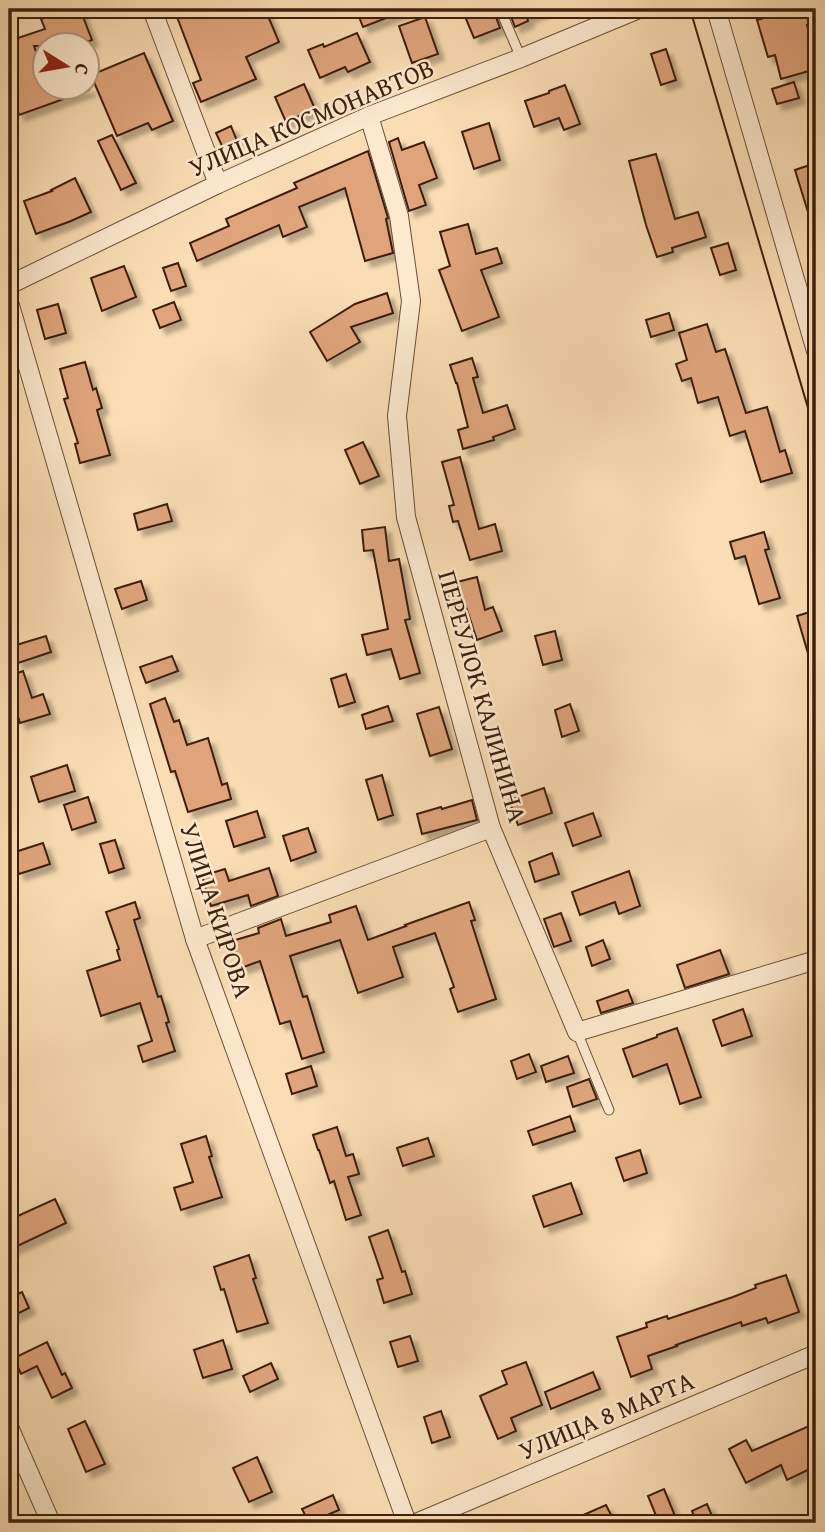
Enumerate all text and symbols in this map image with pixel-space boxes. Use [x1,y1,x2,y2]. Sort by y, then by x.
north arrow [32,32,102,102]
street label: УЛИЦА КОСМОНАВТОВ [182,48,440,186]
text: С [68,61,97,77]
street label: ПЕРЕУЛОК КАЛИНИНА [428,565,538,827]
street label: УЛИЦА КИРОВА [170,817,264,1003]
street label: УЛИЦА 8 МАРТА [512,1360,700,1469]

